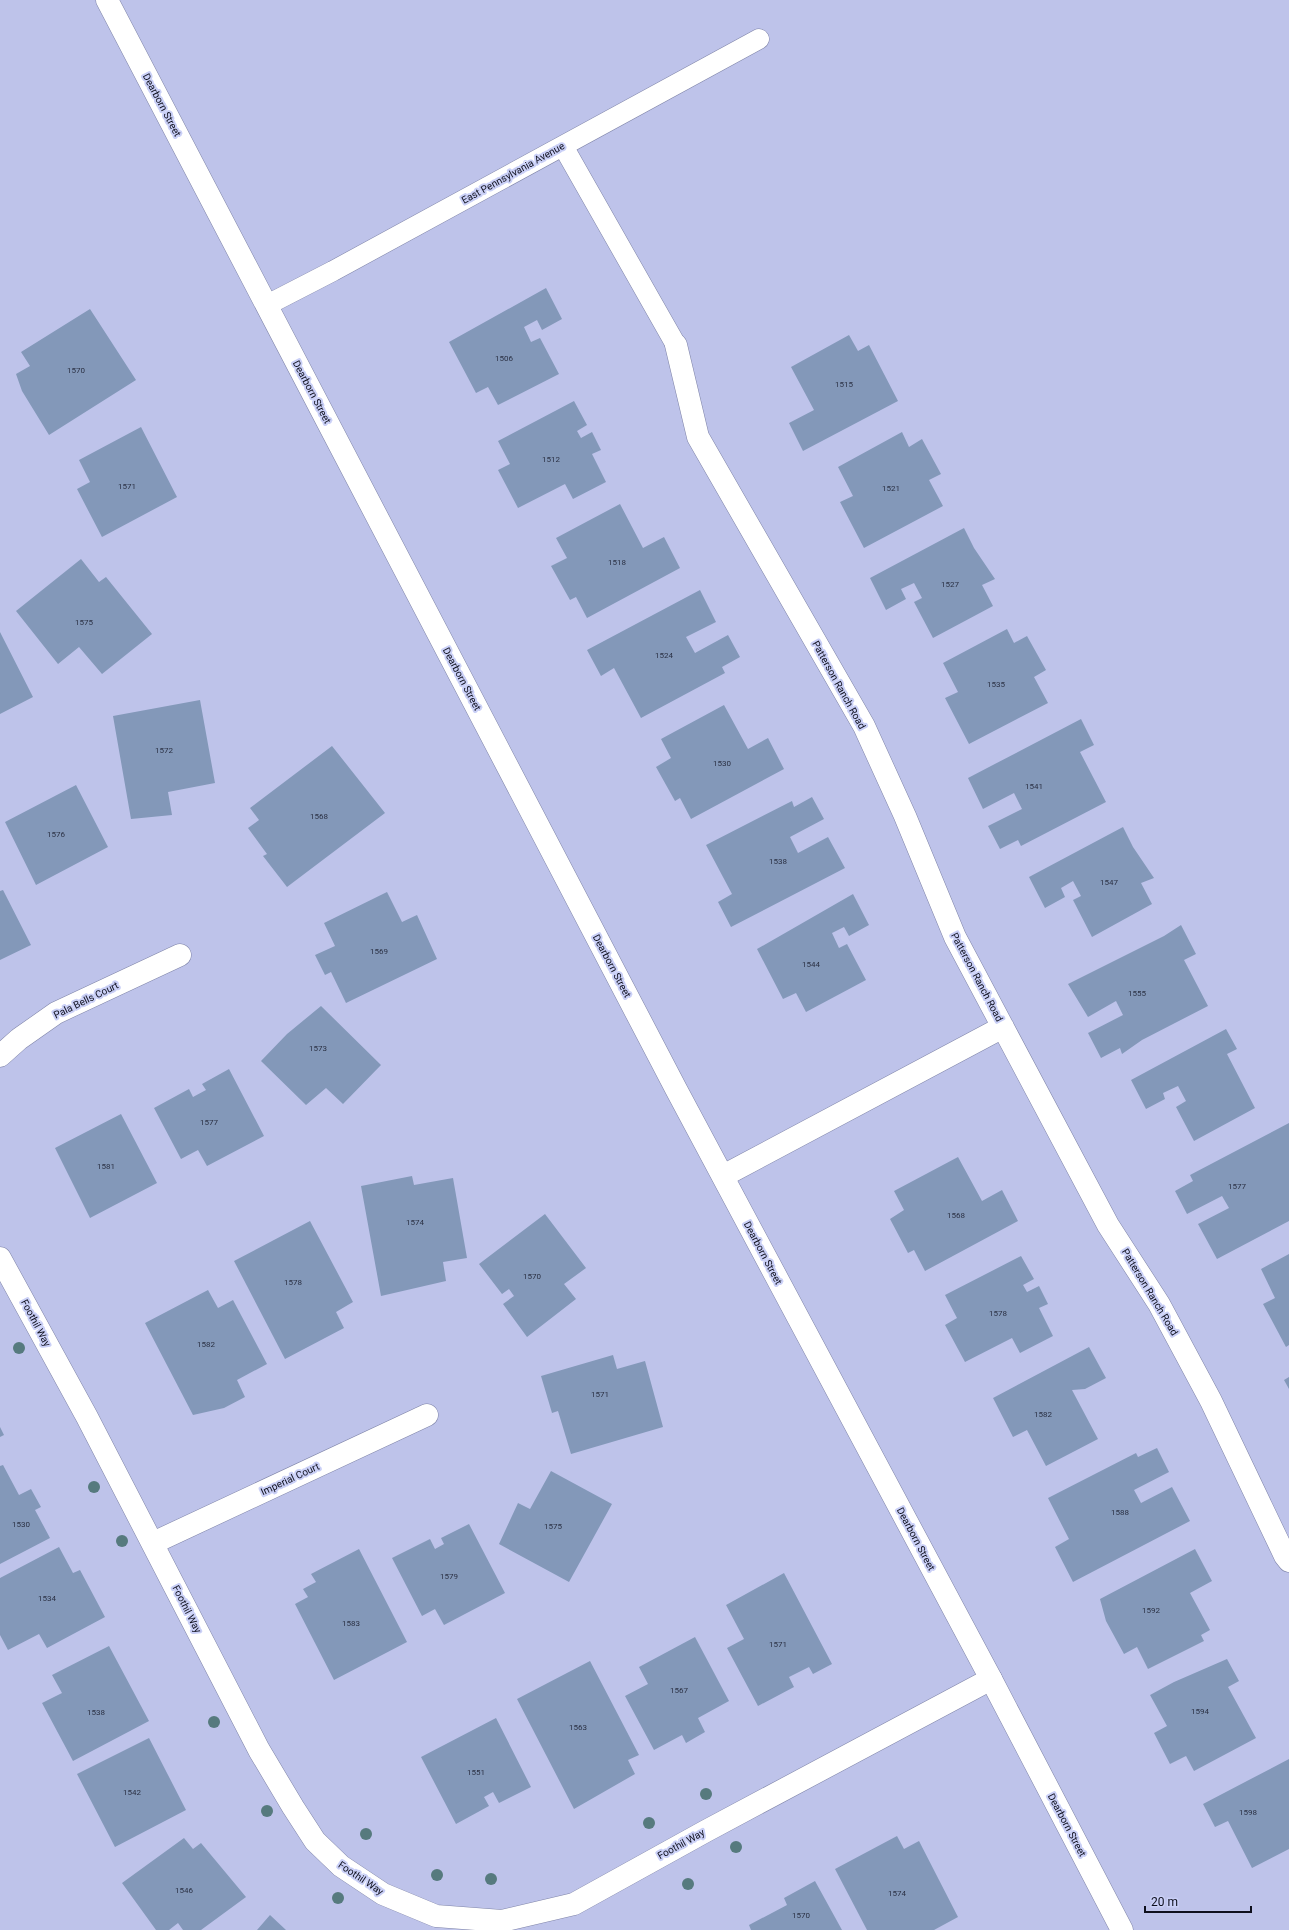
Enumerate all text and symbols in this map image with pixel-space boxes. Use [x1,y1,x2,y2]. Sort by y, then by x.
street label: Dearborn Street [141,72,183,138]
street label: East Pennsylvania Avenue [460,140,566,206]
house number: 1506 [495,354,513,363]
street label: Dearborn Street [291,359,333,425]
house number: 1570 [67,366,85,375]
house number: 1515 [835,380,853,389]
house number: 1512 [542,455,560,464]
house number: 1571 [118,482,136,491]
house number: 1521 [882,484,900,493]
house number: 1518 [608,558,626,567]
house number: 1527 [941,580,959,589]
house number: 1575 [75,618,93,627]
street label: Patterson Ranch Road [810,639,868,731]
street label: Dearborn Street [441,646,483,712]
house number: 1524 [655,651,673,660]
house number: 1535 [987,680,1005,689]
house number: 1572 [155,746,173,755]
house number: 1530 [713,759,731,768]
house number: 1541 [1025,782,1043,791]
house number: 1568 [310,812,328,821]
house number: 1576 [47,830,65,839]
house number: 1538 [769,857,787,866]
house number: 1547 [1100,878,1118,887]
street label: Patterson Ranch Road [949,931,1005,1023]
street label: Dearborn Street [591,933,633,999]
house number: 1569 [370,947,388,956]
house number: 1544 [802,960,820,969]
street label: Pala Bells Court [52,980,120,1020]
house number: 1555 [1128,989,1146,998]
house number: 1573 [309,1044,327,1053]
house number: 1577 [200,1118,218,1127]
house number: 1581 [97,1162,115,1171]
house number: 1577 [1228,1182,1246,1191]
house number: 1568 [947,1211,965,1220]
house number: 1574 [406,1218,424,1227]
street label: Dearborn Street [742,1220,784,1286]
street label: Patterson Ranch Road [1120,1247,1180,1337]
house number: 1570 [523,1272,541,1281]
house number: 1578 [284,1278,302,1287]
street label: Foothil Way [19,1298,53,1349]
house number: 1578 [989,1309,1007,1318]
house number: 1582 [197,1340,215,1349]
house number: 1571 [591,1390,609,1399]
house number: 1582 [1034,1410,1052,1419]
street label: Imperial Court [259,1461,321,1497]
street label: Dearborn Street [895,1506,937,1572]
house number: 1588 [1111,1508,1129,1517]
house number: 1530 [12,1520,30,1529]
house number: 1575 [544,1522,562,1531]
house number: 1579 [440,1572,458,1581]
street label: Foothil Way [170,1583,204,1635]
house number: 1534 [38,1594,56,1603]
house number: 1592 [1142,1606,1160,1615]
house number: 1583 [342,1619,360,1628]
house number: 1571 [769,1640,787,1649]
house number: 1567 [670,1686,688,1695]
house number: 1594 [1191,1707,1209,1716]
house number: 1538 [87,1708,105,1717]
house number: 1563 [569,1723,587,1732]
house number: 1551 [467,1768,485,1777]
house number: 1542 [123,1788,141,1797]
street label: Dearborn Street [1046,1792,1088,1858]
house number: 1598 [1239,1808,1257,1817]
street label: Foothil Way [656,1827,707,1861]
street label: Foothil Way [336,1859,386,1897]
house number: 1546 [175,1886,193,1895]
scale bar [1145,1888,1251,1914]
house number: 1574 [888,1889,906,1898]
text: 20 m [1151,1895,1178,1909]
house number: 1570 [792,1911,810,1920]

